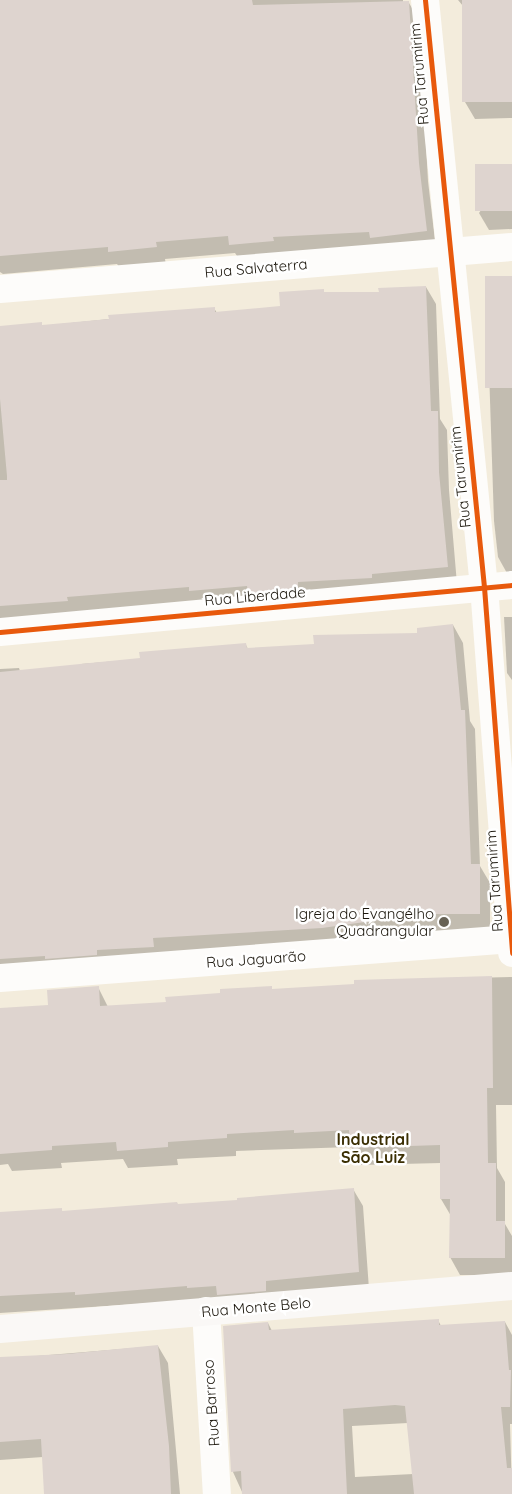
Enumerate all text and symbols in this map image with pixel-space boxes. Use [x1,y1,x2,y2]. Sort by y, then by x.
street label: Rua Tarumirim [406,22,432,126]
street label: Rua Salvaterra [204,255,308,281]
street label: Rua Tarumirim [446,425,474,529]
street label: Rua Liberdade [204,583,306,609]
street label: Rua Tarumirim [481,829,507,933]
place label: Igreja do Evangélho Quadrangular [295,904,434,939]
marker: Igreja do Evangélho Quadrangular [438,916,450,928]
street label: Rua Jaguarão [206,947,306,971]
district label: Industrial São Luiz [337,1129,409,1167]
street label: Rua Monte Belo [200,1293,312,1321]
street label: Rua Barroso [199,1359,223,1447]

